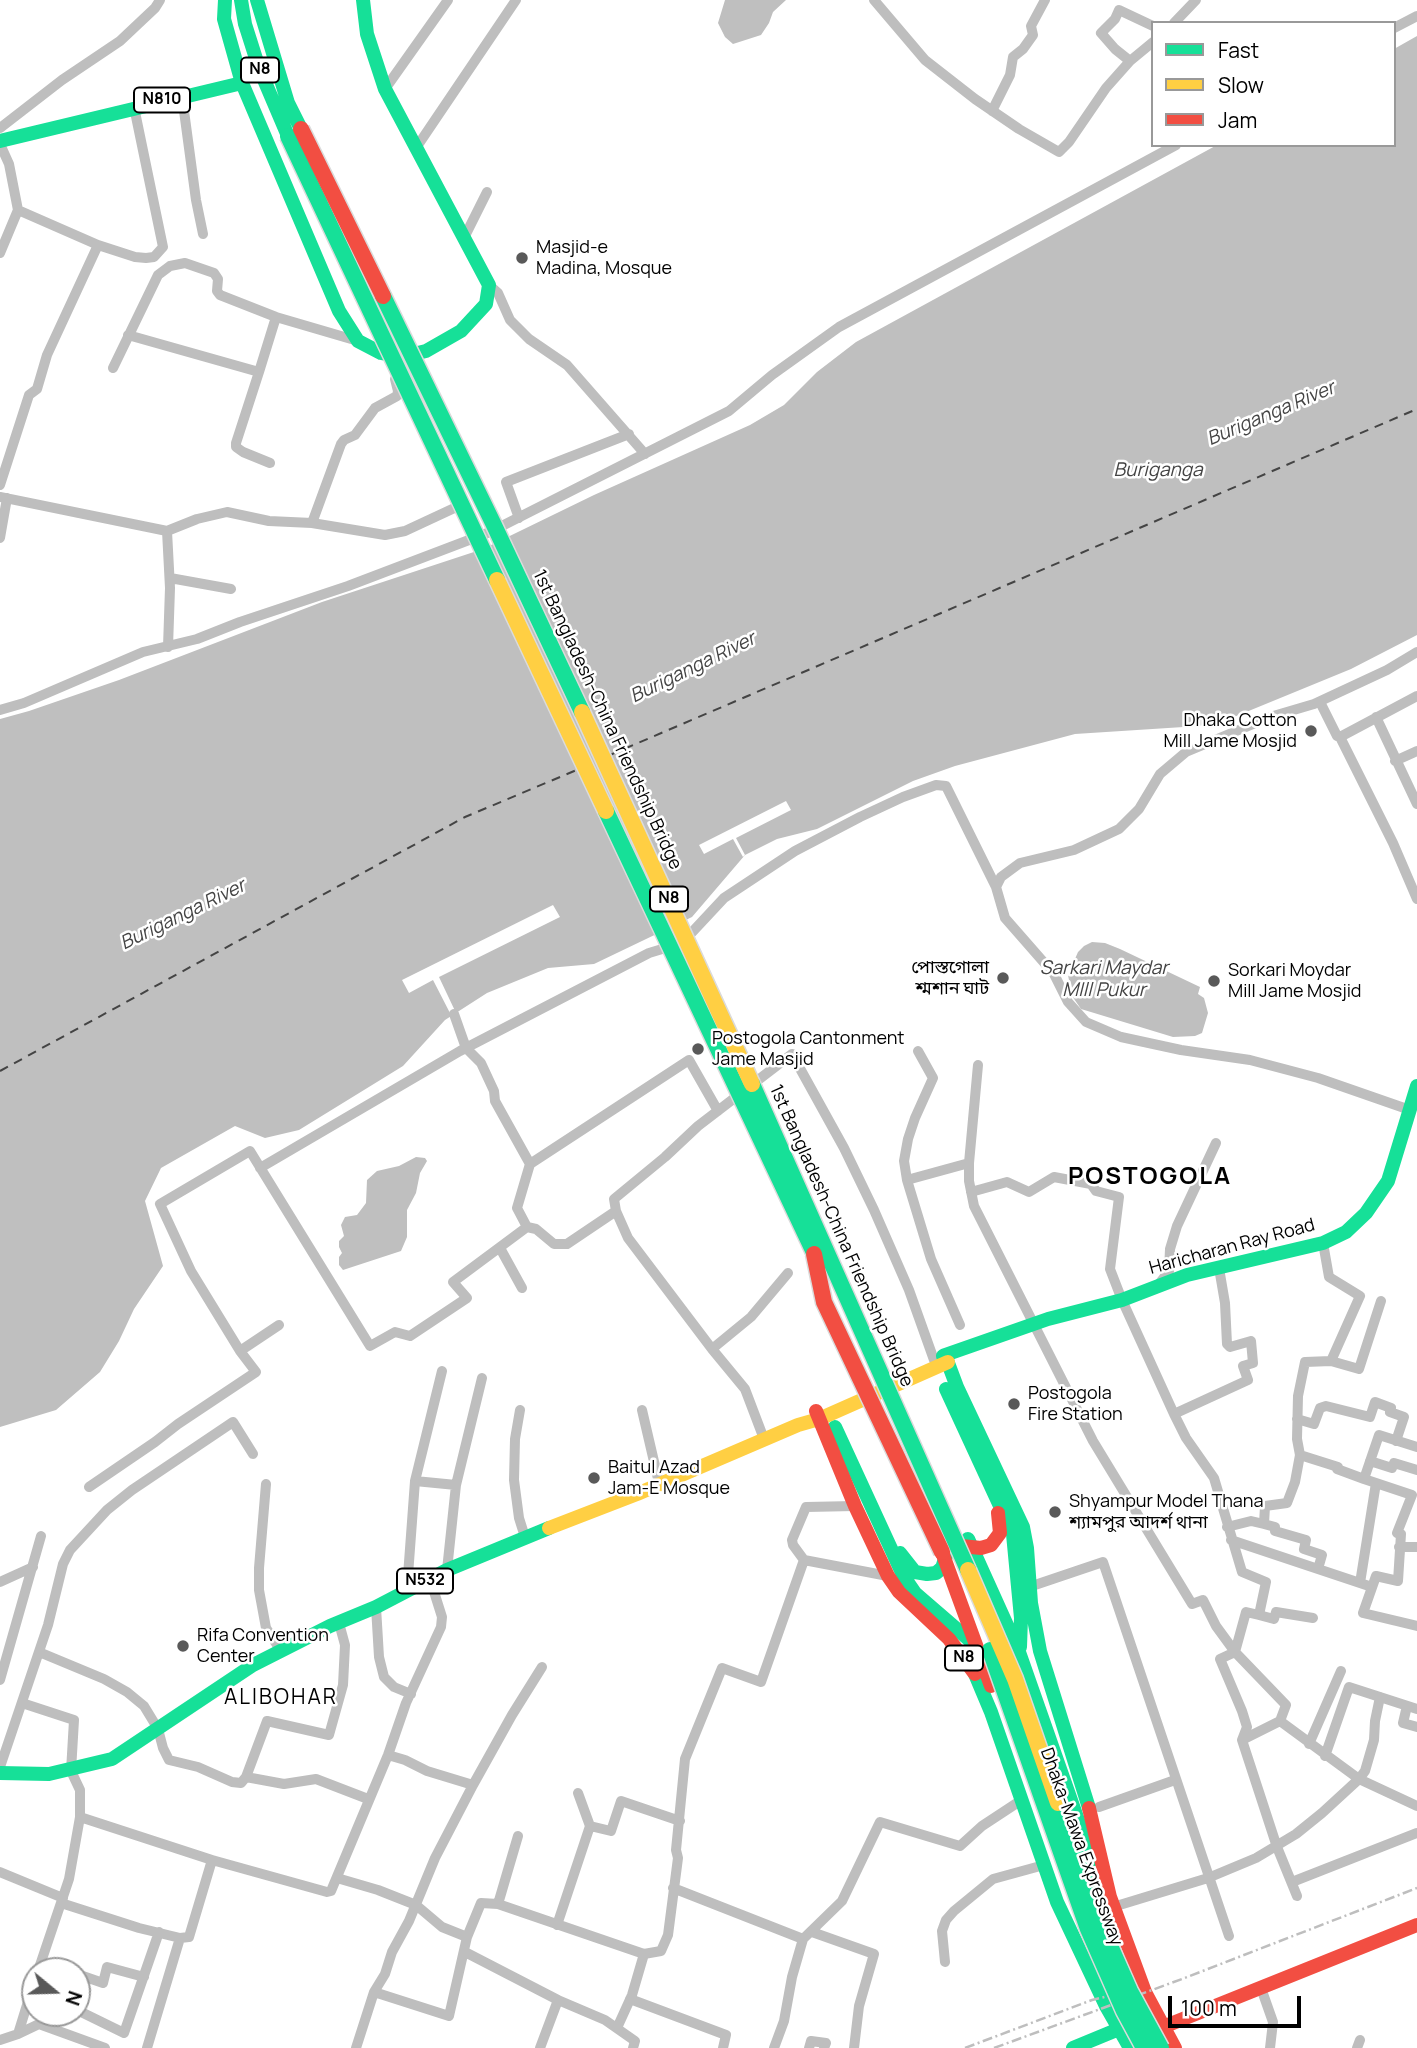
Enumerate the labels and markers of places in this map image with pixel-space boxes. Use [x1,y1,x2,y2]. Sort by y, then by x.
place label: Masjid-e Madina, Mosque [536,237,672,280]
marker: Masjid-e Madina, Mosque [514,250,530,266]
place label: Dhaka Cotton Mill Jame Mosjid [1163,710,1297,752]
marker: Dhaka Cotton Mill Jame Mosjid [1303,723,1319,739]
place label: পোস্তগোলা শ্মশান ঘাট [911,957,989,1000]
place label: Sorkari Moydar Mill Jame Mosjid [1228,960,1362,1002]
marker: পোস্তগোলা শ্মশান ঘাট [995,970,1011,986]
marker: Sorkari Moydar Mill Jame Mosjid [1206,973,1222,989]
place label: Postogola Cantonment Jame Masjid [712,1028,905,1070]
marker: Postogola Cantonment Jame Masjid [690,1041,706,1057]
place label: Postogola Fire Station [1028,1383,1123,1426]
marker: Postogola Fire Station [1006,1396,1022,1412]
place label: Baitul Azad Jam-E Mosque [608,1457,730,1500]
marker: Baitul Azad Jam-E Mosque [586,1470,602,1486]
place label: Shyampur Model Thana শ্যামপুর আদর্শ থানা [1069,1491,1264,1534]
marker: Shyampur Model Thana শ্যামপুর আদর্শ থানা [1047,1504,1063,1520]
place label: Rifa Convention Center [197,1625,329,1668]
marker: Rifa Convention Center [175,1638,191,1654]

